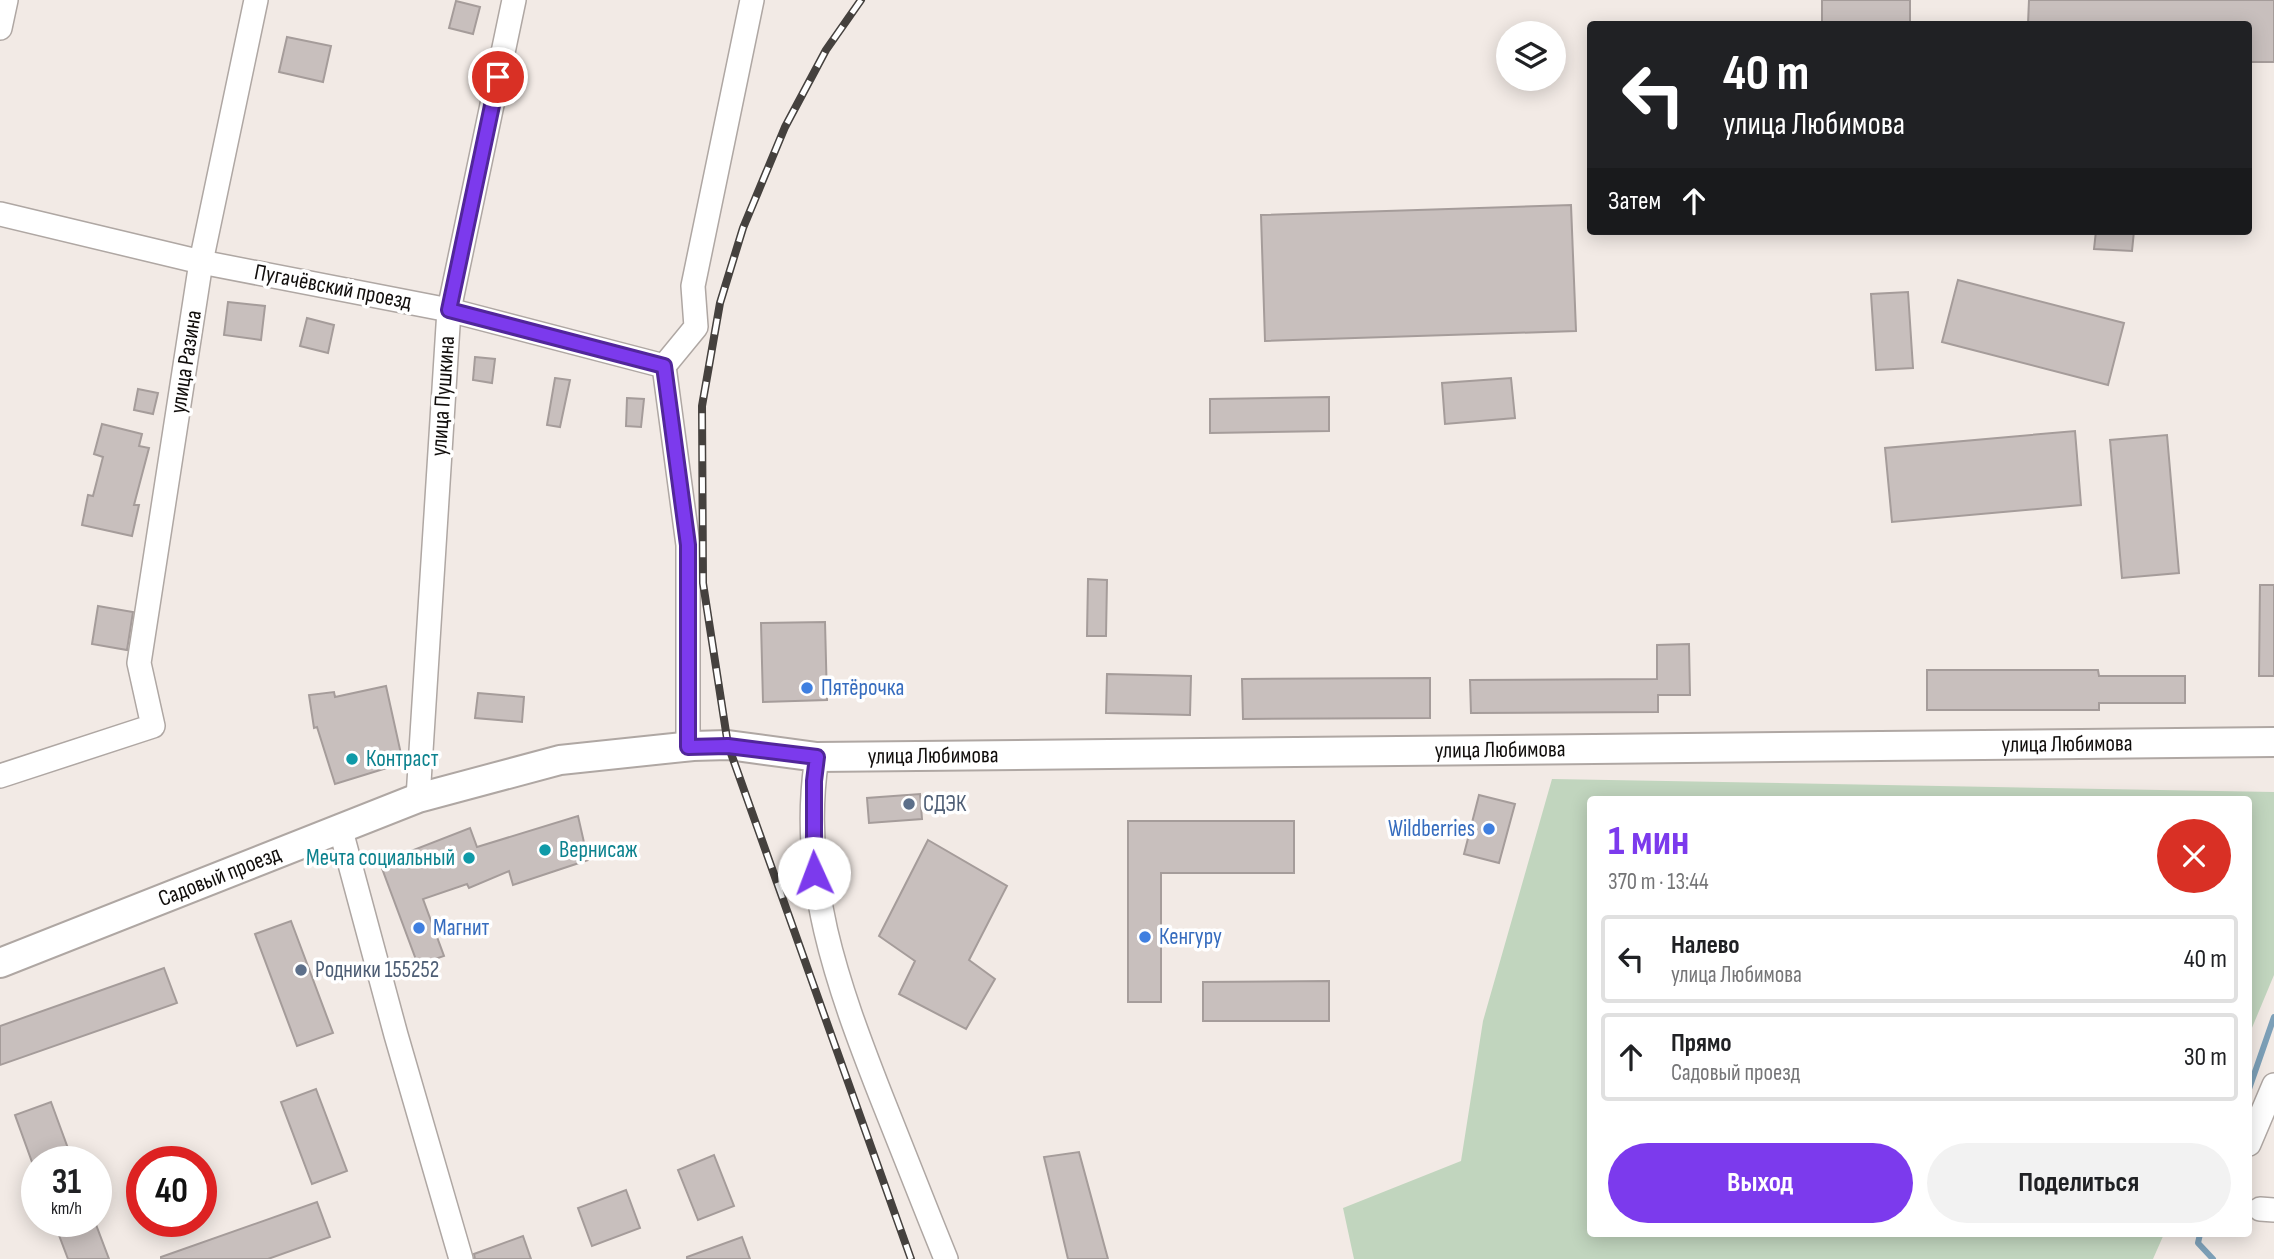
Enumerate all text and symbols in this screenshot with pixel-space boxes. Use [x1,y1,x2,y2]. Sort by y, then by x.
map controls [1496,21,1566,91]
button: layers [1496,21,1566,91]
text: 40 m [1723,45,1809,104]
pin [468,47,528,107]
icon: left [1608,49,1699,140]
icon: arrive [479,58,517,96]
text: улица Любимова [1723,105,1905,144]
icon: ahead [1675,182,1713,220]
text: Затем [1608,186,1661,217]
street label: Пугачёвский проезд [252,258,414,316]
street label: улица Разина [164,308,208,416]
street label: улица Пушкина [425,335,461,457]
place label: Пятёрочка [821,674,904,702]
marker: Пятёрочка [799,680,815,696]
street label: улица Любимова [2001,729,2133,759]
street label: улица Любимова [1434,735,1566,765]
street label: улица Любимова [867,741,999,770]
place label: Контраст [366,745,439,773]
marker: Контраст [344,751,360,767]
place label: СДЭК [923,790,967,818]
marker: СДЭК [901,796,917,812]
place label: Wildberries [1388,815,1475,843]
text: 1 мин [1608,816,1689,867]
button: close [2157,819,2231,893]
marker: Wildberries [1481,821,1497,837]
place label: Вернисаж [559,836,638,864]
position arrow [777,836,851,910]
street label: Садовый проезд [154,839,285,913]
marker: Вернисаж [537,842,553,858]
place label: Мечта социальный [306,844,455,872]
marker: Мечта социальный [461,850,477,866]
text: 370 m · 13:44 [1608,868,1709,896]
place label: Магнит [433,914,490,942]
marker: Магнит [411,920,427,936]
place label: Кенгуру [1159,923,1222,951]
marker: Кенгуру [1137,929,1153,945]
text: Налево [1671,930,1740,961]
icon: left [1612,940,1650,978]
text: 40 m [2184,944,2227,975]
place label: Родники 155252 [315,956,439,984]
text: улица Любимова [1671,961,1802,989]
marker: Родники 155252 [293,962,309,978]
text: Прямо [1671,1028,1732,1059]
icon: ahead [1612,1038,1650,1076]
text: 30 m [2184,1042,2227,1073]
text: Садовый проезд [1671,1059,1800,1087]
button: Выход [1608,1143,1913,1223]
button: Поделиться [1927,1143,2231,1223]
speed limit sign: 40 [126,1146,217,1237]
text: 31 [52,1161,81,1204]
text: km/h [51,1198,82,1219]

